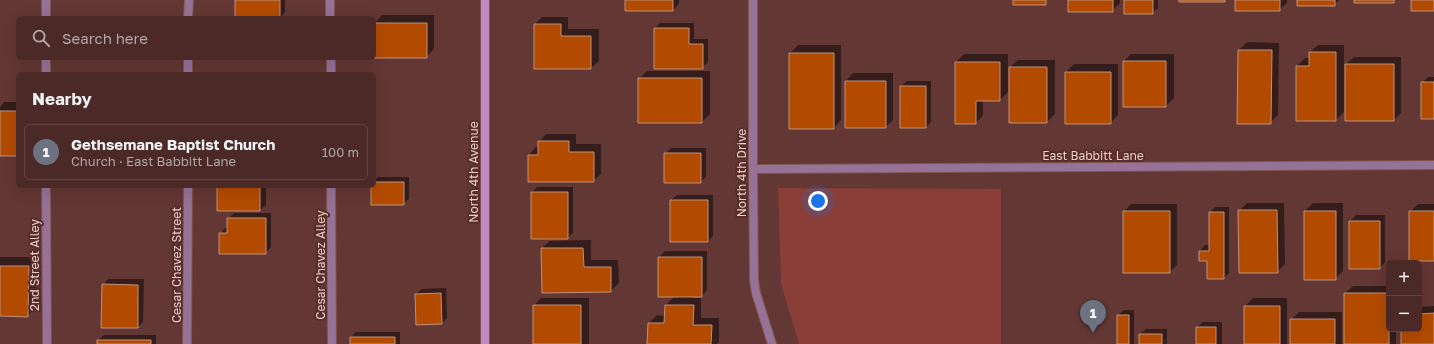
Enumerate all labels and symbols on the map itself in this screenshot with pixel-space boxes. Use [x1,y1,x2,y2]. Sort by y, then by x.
street label: North 4th Avenue [466,121,481,223]
street label: North 4th Drive [734,129,749,217]
street label: East Babbitt Lane [1042,148,1144,163]
your location [808,191,828,211]
street label: Cesar Chavez Street [169,207,184,323]
street label: Cesar Chavez Alley [313,210,328,320]
street label: 2nd Street Alley [27,219,42,311]
pin: 1 [1080,300,1106,333]

